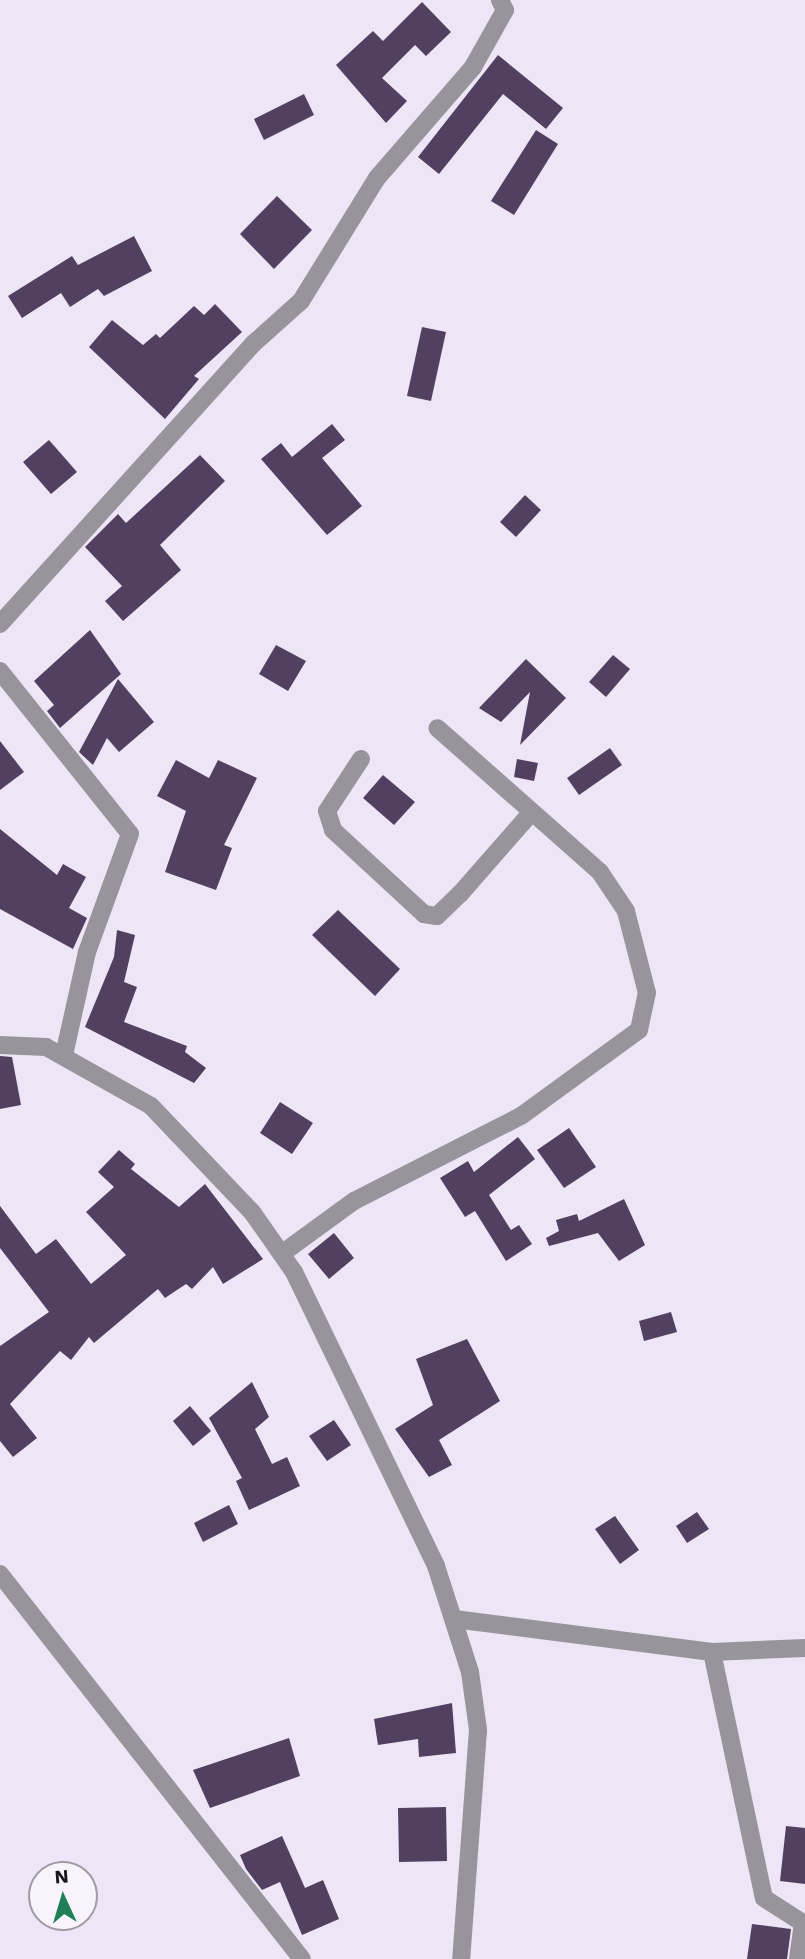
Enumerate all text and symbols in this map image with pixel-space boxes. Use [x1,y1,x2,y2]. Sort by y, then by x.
north arrow [28,1861,98,1931]
text: N [54,1865,69,1889]

